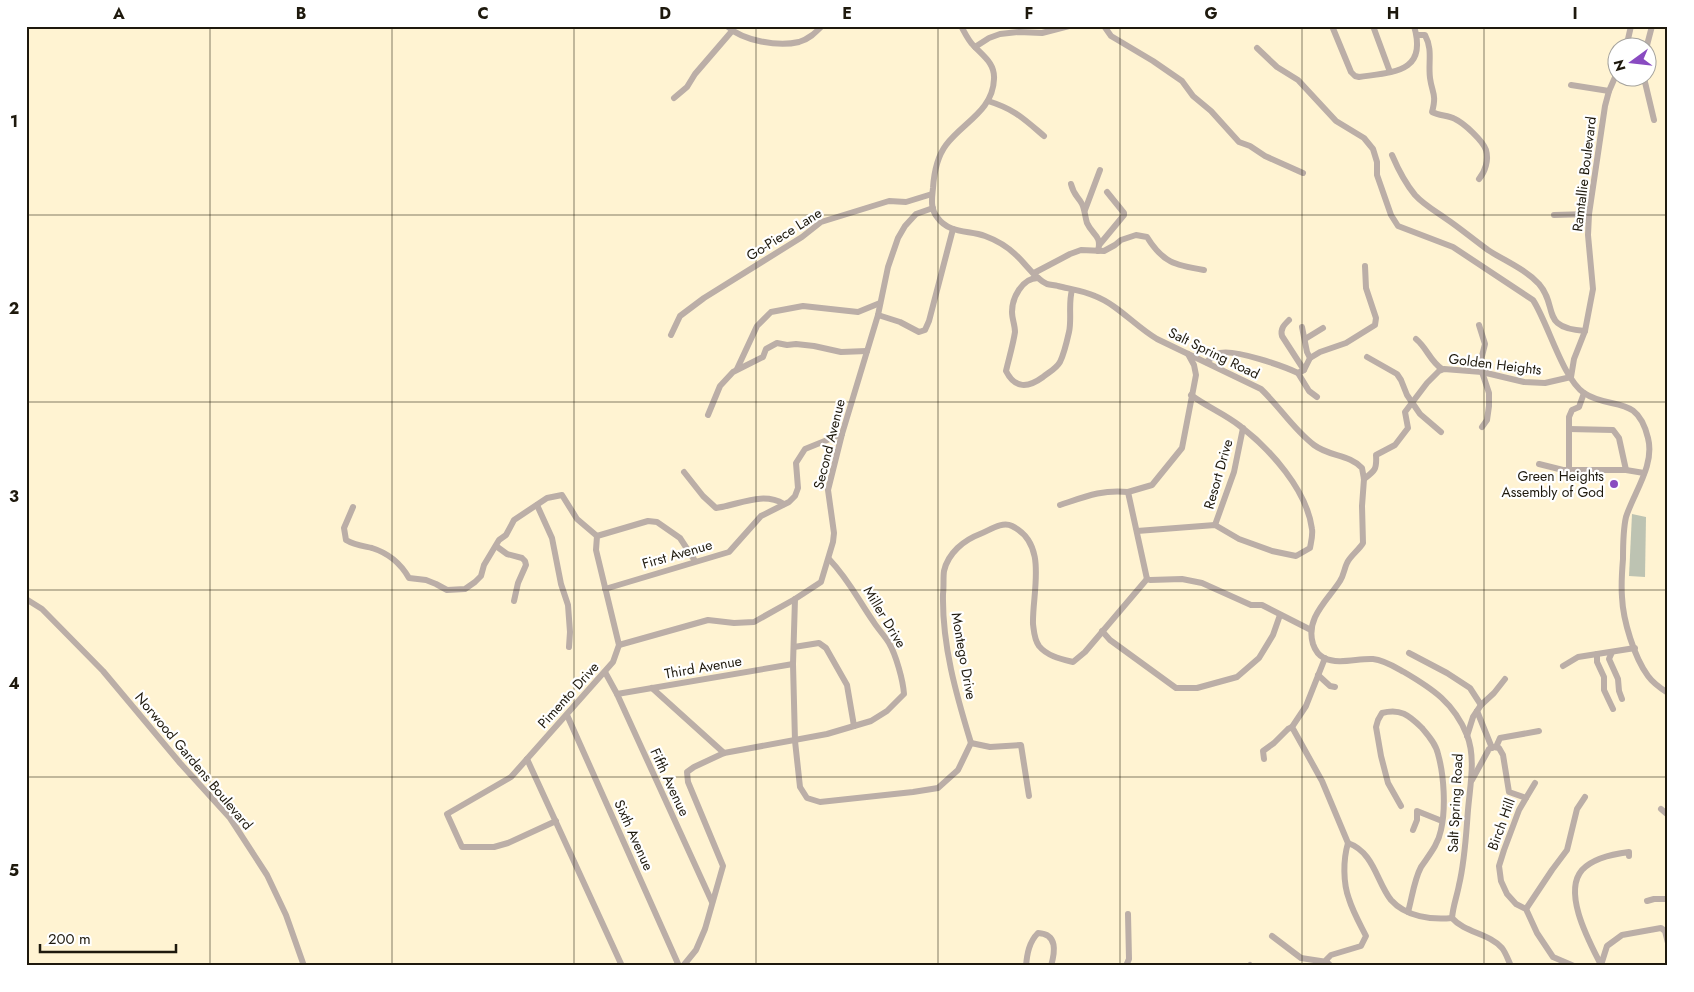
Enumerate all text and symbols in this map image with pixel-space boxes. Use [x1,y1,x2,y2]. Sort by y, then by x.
text: A [112,2,125,25]
text: B [296,2,306,25]
text: C [477,2,489,25]
text: D [659,2,671,25]
text: E [842,2,852,25]
text: F [1025,2,1033,25]
text: G [1204,2,1218,25]
text: H [1387,2,1399,25]
text: I [1572,2,1578,25]
north arrow [1606,38,1656,88]
text: N [1608,57,1631,73]
text: 1 [10,110,18,133]
street label: Ramtallie Boulevard [1567,115,1601,233]
street label: Go-Piece Lane [742,203,826,265]
text: 2 [9,297,19,320]
street label: Salt Spring Road [1165,322,1263,384]
street label: Golden Heights [1447,348,1543,380]
street label: Second Avenue [808,397,850,491]
street label: Resort Drive [1198,437,1238,511]
place label: Green Heights Assembly of God [1501,466,1604,502]
marker: Green Heights Assembly of God [1608,478,1620,490]
text: 3 [9,485,19,508]
street label: First Avenue [640,534,714,574]
street label: Miller Drive [859,582,911,652]
street label: Montego Drive [947,611,981,701]
street label: Third Avenue [663,650,743,684]
street label: Pimento Drive [533,657,603,733]
text: 4 [8,672,20,695]
street label: Norwood Gardens Boulevard [130,688,258,834]
street label: Fifth Avenue [645,745,695,819]
street label: Salt Spring Road [1442,753,1468,853]
street label: Birch Hill [1482,795,1520,853]
street label: Sixth Avenue [609,796,659,874]
text: 5 [9,859,19,882]
scale bar [40,922,176,954]
text: 200 m [48,928,91,950]

